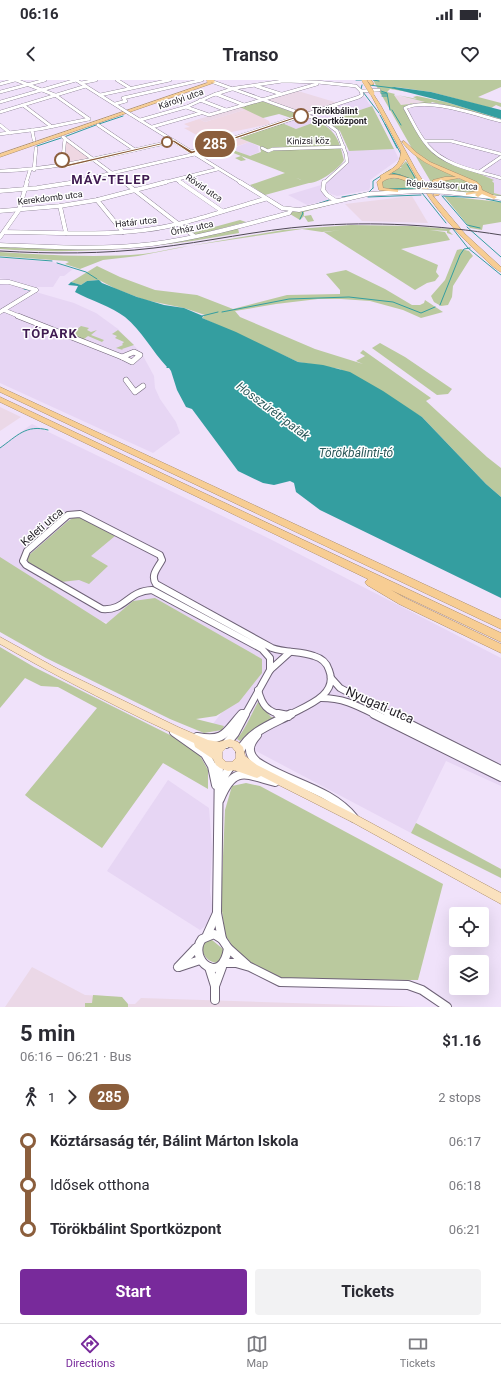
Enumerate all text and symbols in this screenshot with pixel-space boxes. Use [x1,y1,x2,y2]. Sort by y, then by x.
text: 06:16 [20,5,59,23]
icon: back [20,43,42,65]
icon: heart [459,43,481,65]
text: Transo [223,44,278,65]
street label: Károlyi utca [157,87,205,111]
place label: Törökbálint Sportközpont [312,106,367,126]
marker: Törökbálint Sportközpont [293,108,309,124]
line badge: 285 [192,131,238,157]
unlabelled marker [161,136,173,148]
text: 285 [203,136,227,152]
street label: Kinizsi köz [287,136,330,146]
unlabelled marker [54,152,70,168]
district label: MÁV-TELEP [71,172,151,187]
street label: Rövid utca [184,172,224,204]
street label: Régivasútsor utca [406,178,478,192]
street label: Kerekdomb utca [17,189,83,207]
street label: Határ utca [115,215,157,229]
street label: Őrház utca [170,218,214,237]
district label: TÓPARK [22,326,78,341]
water label: Hosszúréti-patak [234,379,313,444]
water label: Törökbálinti-tó [319,446,394,460]
street label: Keleti utca [18,505,66,549]
street label: Nyugati utca [344,683,416,727]
map controls [449,907,489,995]
button: locate [449,907,489,947]
button: layers [449,955,489,995]
text: 5 min [20,1021,75,1046]
text: $1.16 [442,1032,481,1050]
text: 06:16 – 06:21 · Bus [20,1049,132,1064]
icon: walk [20,1086,42,1108]
icon: forward [61,1086,83,1108]
text: 285 [97,1089,121,1105]
text: 1 [48,1090,55,1105]
text: 2 stops [438,1090,481,1105]
text: Köztársaság tér, Bálint Márton Iskola [50,1132,298,1150]
text: 06:17 [449,1134,481,1149]
text: Idősek otthona [50,1176,150,1194]
text: 06:18 [449,1178,481,1193]
text: Törökbálint Sportközpont [50,1220,221,1238]
text: 06:21 [449,1222,481,1237]
button: Start [20,1269,247,1315]
button: Tickets [255,1269,481,1315]
tab: Directions [66,1333,115,1370]
tab: Map [246,1333,268,1370]
tab: Tickets [400,1333,435,1370]

